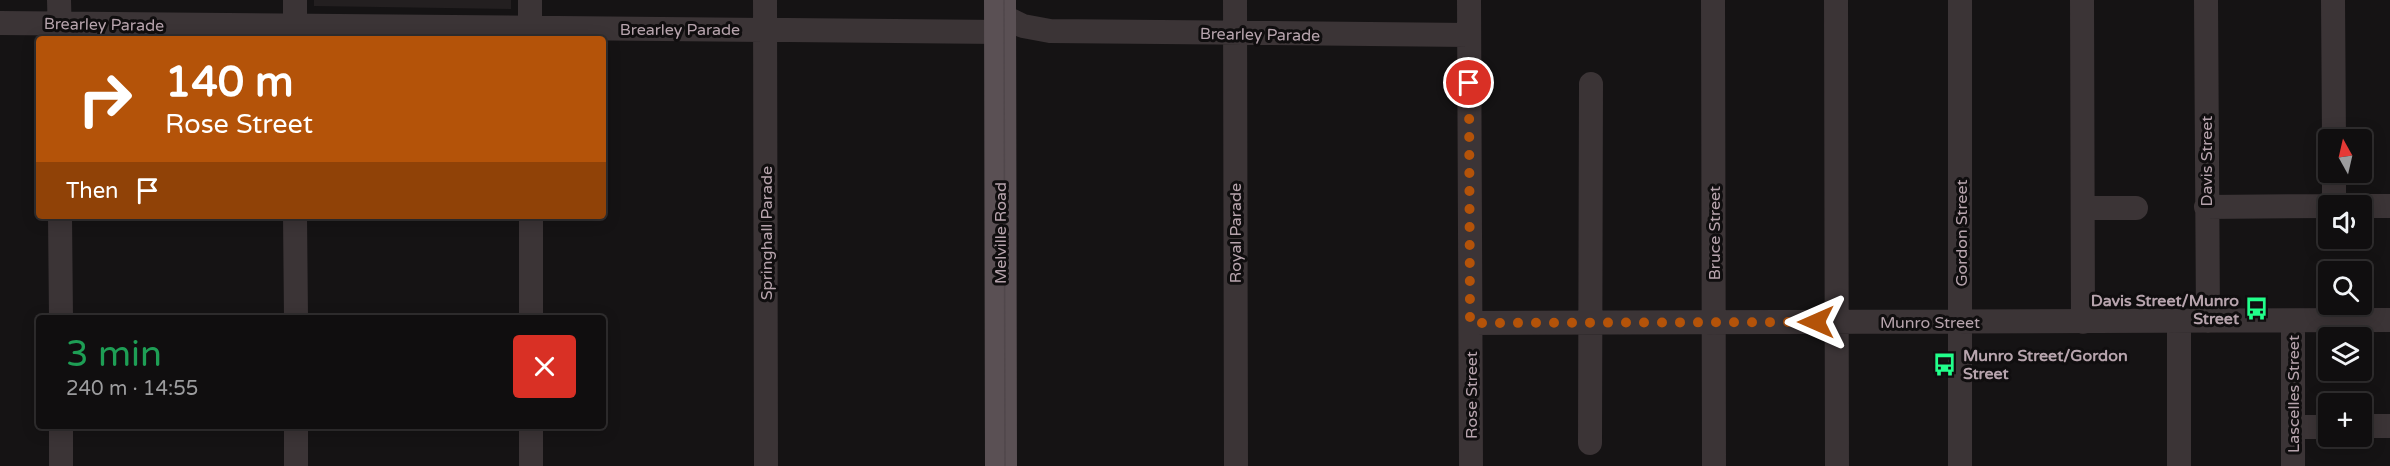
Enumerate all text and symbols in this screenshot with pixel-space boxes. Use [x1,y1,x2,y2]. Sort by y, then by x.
street label: Brearley Parade [44,14,164,36]
street label: Brearley Parade [620,20,740,40]
street label: Brearley Parade [1200,24,1320,46]
text: 140 m [165,57,294,108]
pin [1443,57,1494,108]
icon: right [66,60,144,138]
icon: arrive [1452,66,1485,99]
text: Rose Street [165,108,313,141]
street label: Davis Street [2197,116,2217,206]
north arrow [2318,129,2372,183]
map controls [2318,129,2372,447]
street label: Springhall Parade [757,166,777,300]
icon: arrive [131,174,164,207]
text: Then [66,178,119,204]
street label: Gordon Street [1952,179,1972,287]
street label: Melville Road [991,182,1011,284]
street label: Royal Parade [1226,183,1246,283]
street label: Bruce Street [1705,186,1725,280]
button: sound [2318,195,2372,249]
button: search [2318,261,2372,315]
position arrow [1784,290,1848,354]
place label: Davis Street/Munro Street [2091,291,2240,329]
bus stop icon: Davis Street/Munro Street [2244,296,2270,322]
street label: Munro Street [1880,313,1980,333]
button: layers [2318,327,2372,381]
text: 3 min [66,333,162,376]
button: close [513,335,576,398]
street label: Lascelles Street [2284,335,2304,453]
place label: Munro Street/Gordon Street [1963,346,2128,384]
street label: Rose Street [1462,351,1482,439]
bus stop icon: Munro Street/Gordon Street [1932,351,1958,377]
text: 240 m · 14:55 [66,377,198,401]
button: + [2318,393,2372,447]

